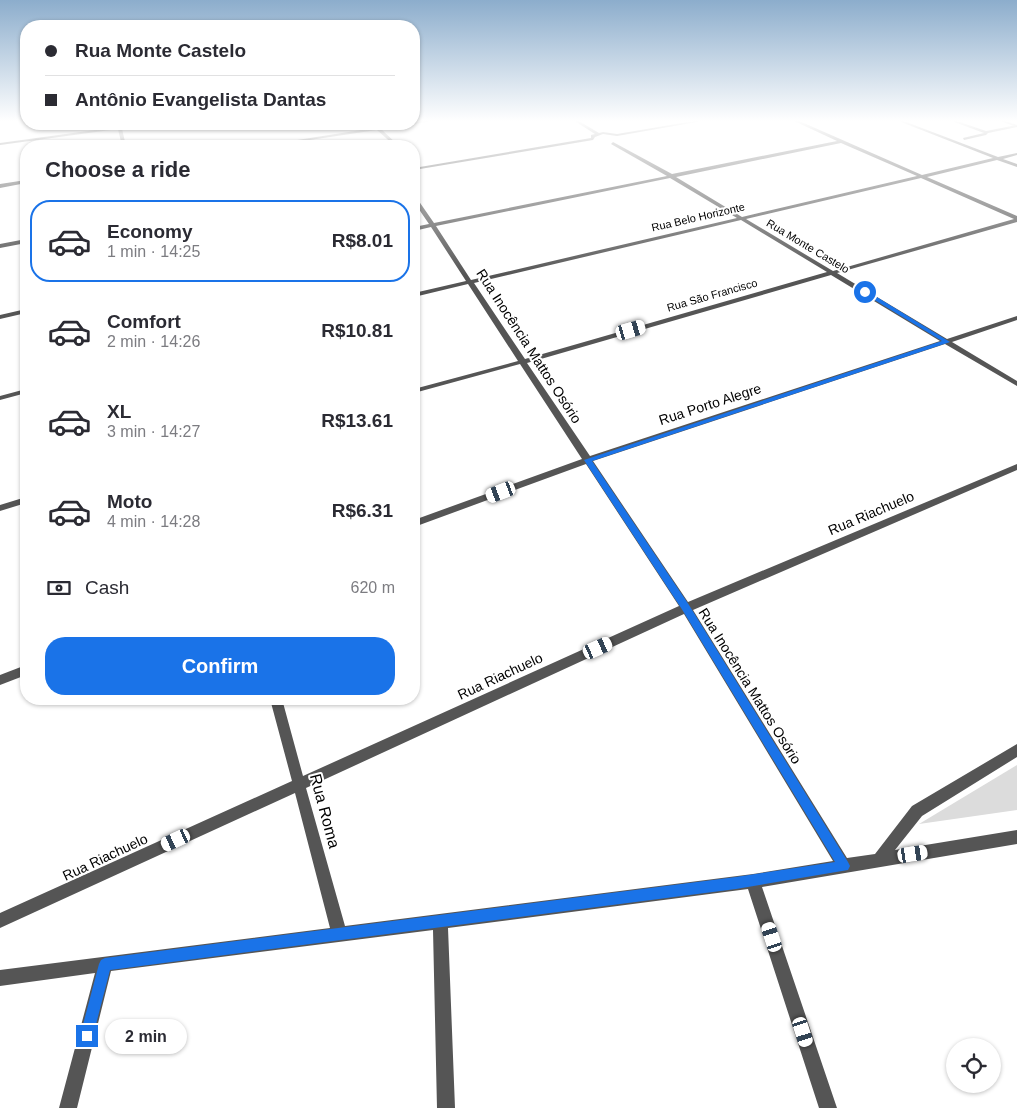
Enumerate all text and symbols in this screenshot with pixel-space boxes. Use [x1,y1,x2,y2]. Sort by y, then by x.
text: Rua Monte Castelo [75,40,246,61]
text: Antônio Evangelista Dantas [75,89,326,110]
text: Choose a ride [45,157,190,182]
street label: Rua Belo Horizonte [650,200,746,234]
street label: Rua Monte Castelo [765,217,851,275]
icon: car [47,219,92,264]
text: Economy [107,221,193,242]
text: R$8.01 [332,230,393,251]
text: 1 min · 14:25 [107,243,200,260]
street label: Rua Inocência Mattos Osório [473,266,585,426]
street label: Rua São Francisco [665,276,759,314]
route start [854,281,876,303]
icon: car [47,309,92,354]
text: Comfort [107,311,181,332]
car [614,319,647,341]
text: R$10.81 [321,320,393,341]
text: 2 min · 14:26 [107,333,200,350]
street label: Rua Porto Alegre [657,380,763,428]
icon: car [47,399,92,444]
text: XL [107,401,131,422]
text: R$13.61 [321,410,393,431]
text: 3 min · 14:27 [107,423,200,440]
car [484,480,517,504]
street label: Rua Riachuelo [826,488,917,538]
icon: car [47,489,92,534]
text: Moto [107,491,152,512]
text: R$6.31 [332,500,393,521]
text: 4 min · 14:28 [107,513,200,530]
icon: cash [45,574,73,602]
text: Cash [85,577,129,598]
text: 620 m [351,579,395,596]
street label: Rua Inocência Mattos Osório [695,605,805,767]
car [581,635,614,661]
button: Confirm [45,637,395,695]
street label: Rua Riachuelo [455,649,545,703]
street label: Rua Roma [307,772,343,850]
car [159,827,192,853]
street label: Rua Riachuelo [60,830,150,884]
car [897,844,928,864]
car [760,920,783,954]
car [791,1015,814,1049]
callout: 2 min [104,1018,187,1054]
route end [76,1025,98,1047]
text: 2 min [125,1028,167,1045]
map controls [946,1038,1001,1093]
button: locate [946,1038,1001,1093]

